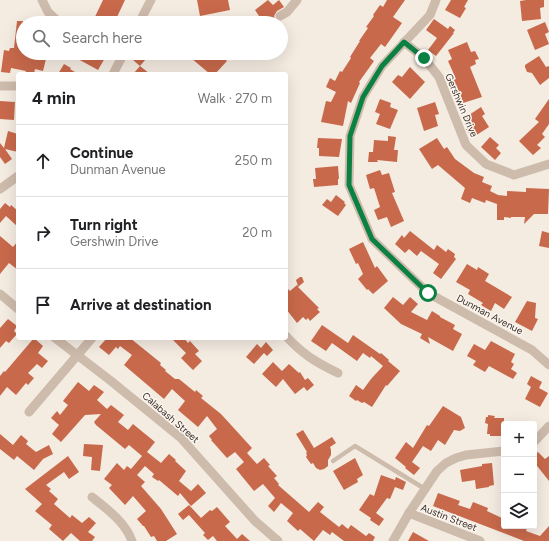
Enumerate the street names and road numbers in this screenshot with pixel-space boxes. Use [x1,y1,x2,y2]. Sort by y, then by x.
street label: Gershwin Drive [442,71,481,139]
street label: Dunman Avenue [454,291,526,338]
street label: Calabash Street [140,389,202,446]
street label: Austin Street [419,501,479,534]

